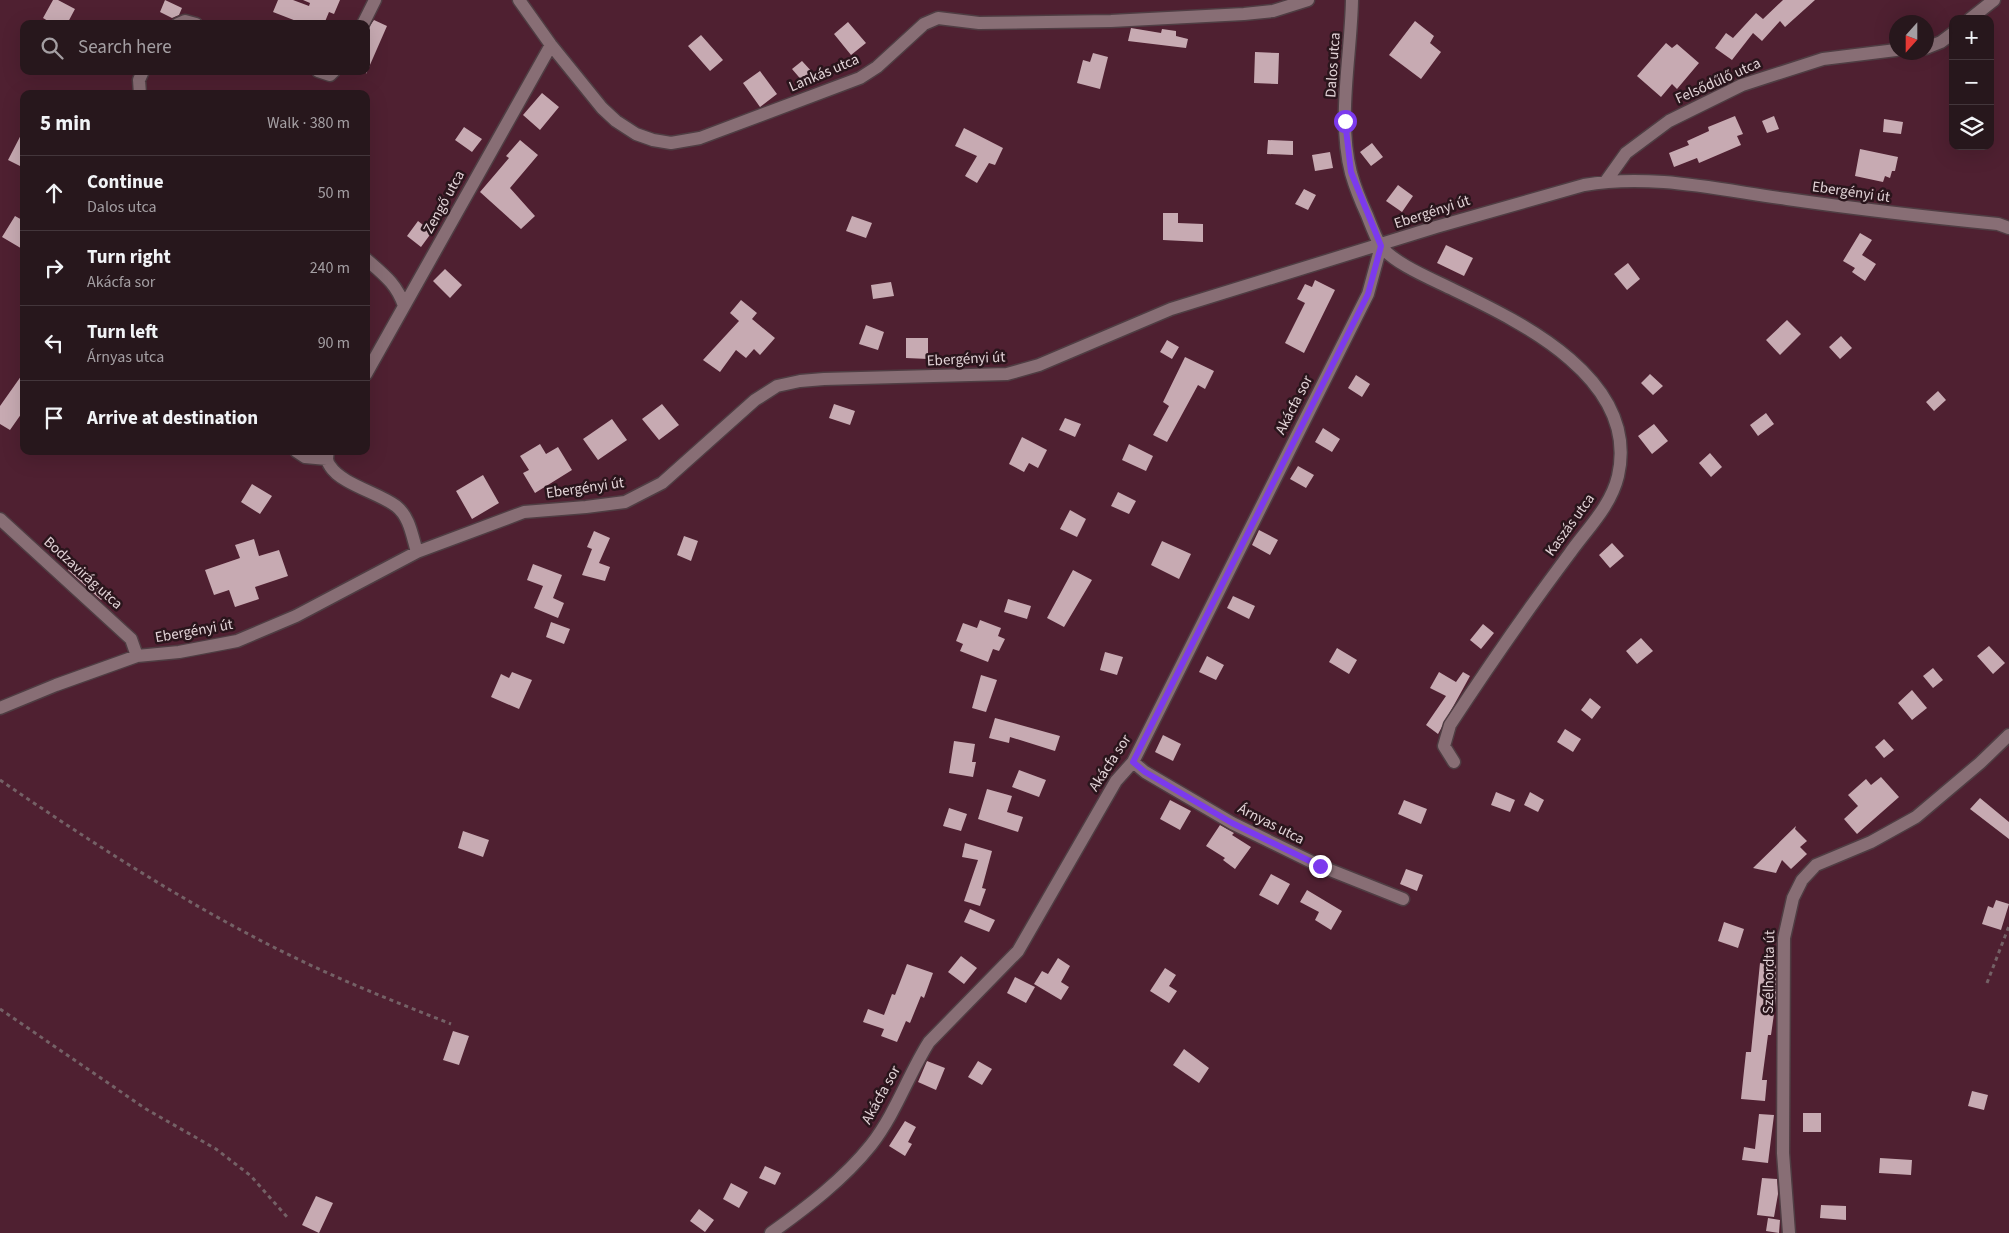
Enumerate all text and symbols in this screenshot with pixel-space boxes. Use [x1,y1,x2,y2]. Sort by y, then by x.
north arrow [1889,15,1934,60]
map controls [1949,15,1994,150]
button: + [1949,15,1994,60]
search box [20,20,370,75]
street label: Dalos utca [1320,32,1346,98]
icon: search [38,34,66,62]
text: Search here [78,34,172,61]
street label: Lankás utca [786,49,862,97]
street label: Felsődűlő utca [1672,53,1764,109]
button: − [1949,60,1994,105]
button: layers [1949,105,1994,150]
text: 5 min [40,108,91,138]
route start [1334,110,1357,133]
text: Walk · 380 m [267,112,350,134]
street label: Zengő utca [418,167,470,237]
text: Continue [87,169,164,196]
street label: Ebergényi út [1811,176,1891,208]
icon: ahead [40,179,68,207]
text: 50 m [318,182,350,204]
street label: Ebergényi út [1391,190,1473,234]
text: Dalos utca [87,196,157,218]
text: Turn right [87,244,171,271]
icon: right [40,254,68,282]
text: 240 m [310,257,350,279]
text: Akácfa sor [87,271,155,293]
text: Turn left [87,319,158,346]
icon: left [40,329,68,357]
text: 90 m [318,332,350,354]
text: Árnyas utca [87,346,164,368]
street label: Ebergényi út [926,346,1006,372]
street label: Akácfa sor [1270,371,1318,438]
icon: arrive [40,404,68,432]
text: Arrive at destination [87,405,258,432]
street label: Ebergényi út [545,472,625,504]
street label: Kaszás utca [1540,489,1600,561]
street label: Bodzavirág utca [39,532,127,614]
street label: Ebergényi út [153,614,235,648]
street label: Akácfa sor [1084,730,1137,796]
street label: Árnyas utca [1234,798,1308,850]
route end [1309,855,1332,878]
street label: Szélhordta út [1758,930,1780,1014]
street label: Akácfa sor [856,1061,906,1128]

